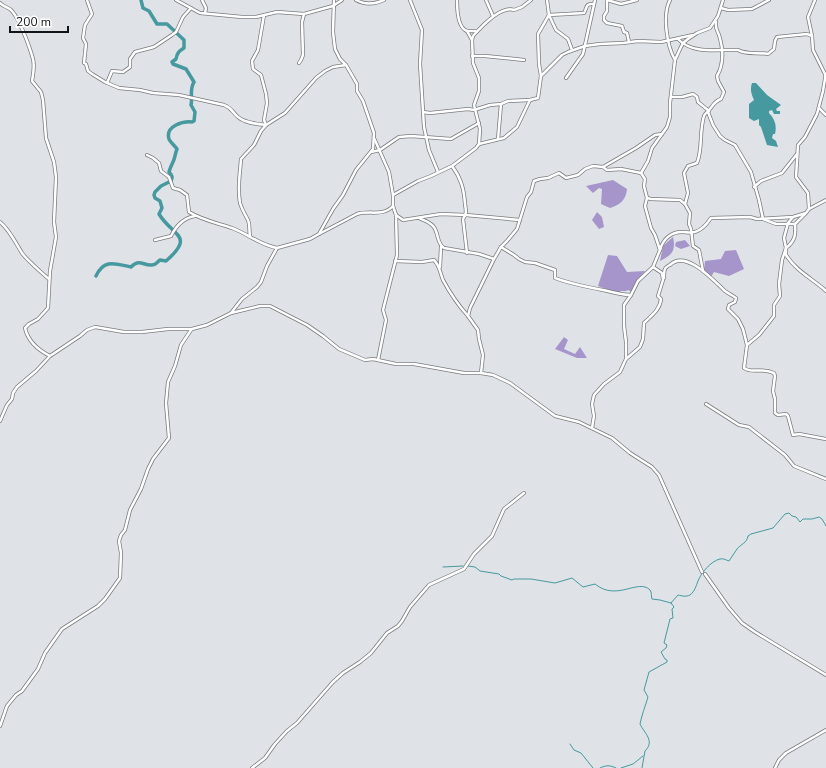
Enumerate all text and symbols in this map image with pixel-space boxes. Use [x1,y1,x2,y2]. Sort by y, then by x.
scale bar [10,8,68,34]
text: 200 m [16,14,51,30]

